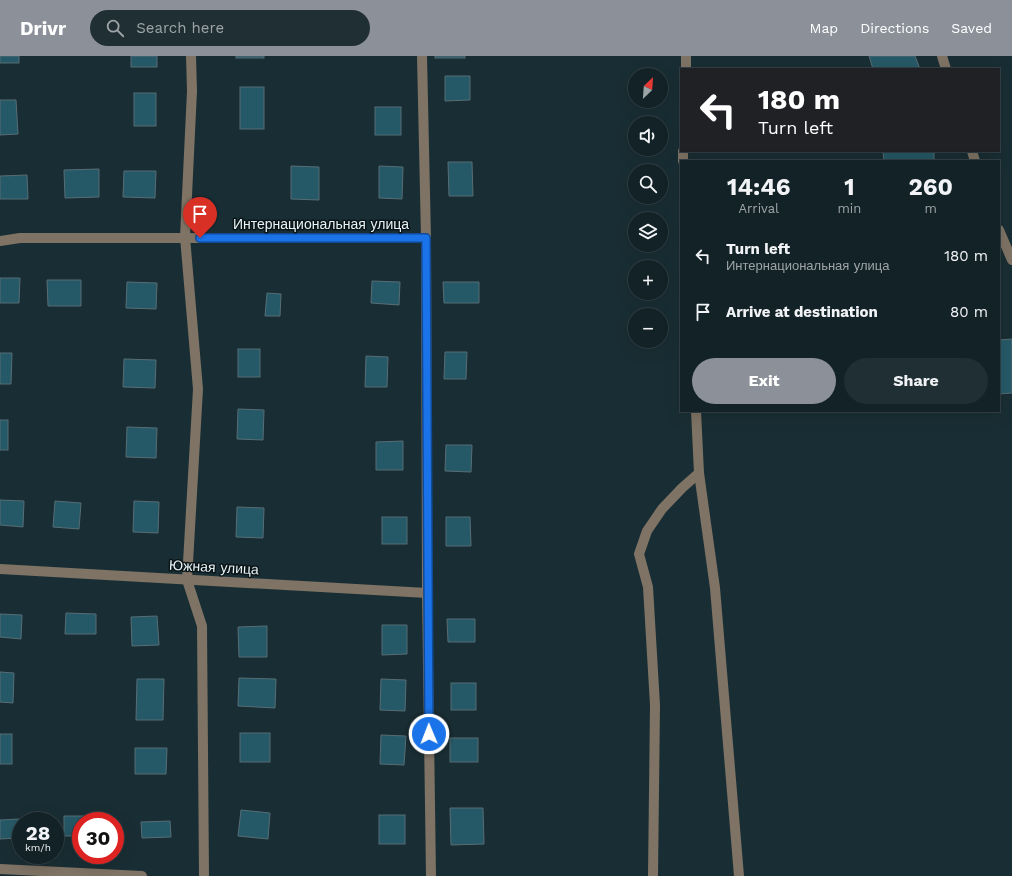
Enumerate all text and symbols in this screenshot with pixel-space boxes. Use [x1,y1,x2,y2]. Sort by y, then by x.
search box [90,10,370,46]
text: Drivr [20,17,66,40]
icon: search [104,17,126,39]
text: Search here [136,19,224,37]
text: Map [810,20,838,36]
text: Directions [860,20,929,36]
text: Saved [951,20,992,36]
north arrow [628,68,668,108]
map controls [628,68,668,348]
text: 180 m [758,83,840,116]
icon: left [692,84,744,136]
button: sound [628,116,668,156]
text: Turn left [758,117,833,138]
button: search [628,164,668,204]
text: 14:46 [727,173,790,201]
text: 1 [844,173,855,201]
text: 260 [908,173,953,201]
pin [183,197,217,238]
text: Arrival [738,201,779,216]
text: min [837,201,861,216]
text: m [924,201,937,216]
icon: arrive [189,203,211,225]
button: layers [628,212,668,252]
street label: Интернациональная улица [233,216,409,232]
text: Turn left [726,240,790,258]
icon: left [692,245,714,267]
text: 180 m [944,247,988,265]
text: Интернациональная улица [726,258,890,273]
button: + [628,260,668,300]
icon: arrive [692,301,714,323]
text: Arrive at destination [726,303,878,321]
text: 80 m [950,303,988,321]
button: − [628,308,668,348]
button: Exit [692,358,836,404]
button: Share [844,358,988,404]
street label: Южная улица [169,557,260,577]
position arrow [408,713,450,755]
speed limit sign: 30 [72,812,124,864]
text: 28 [26,821,50,845]
text: km/h [25,842,51,853]

